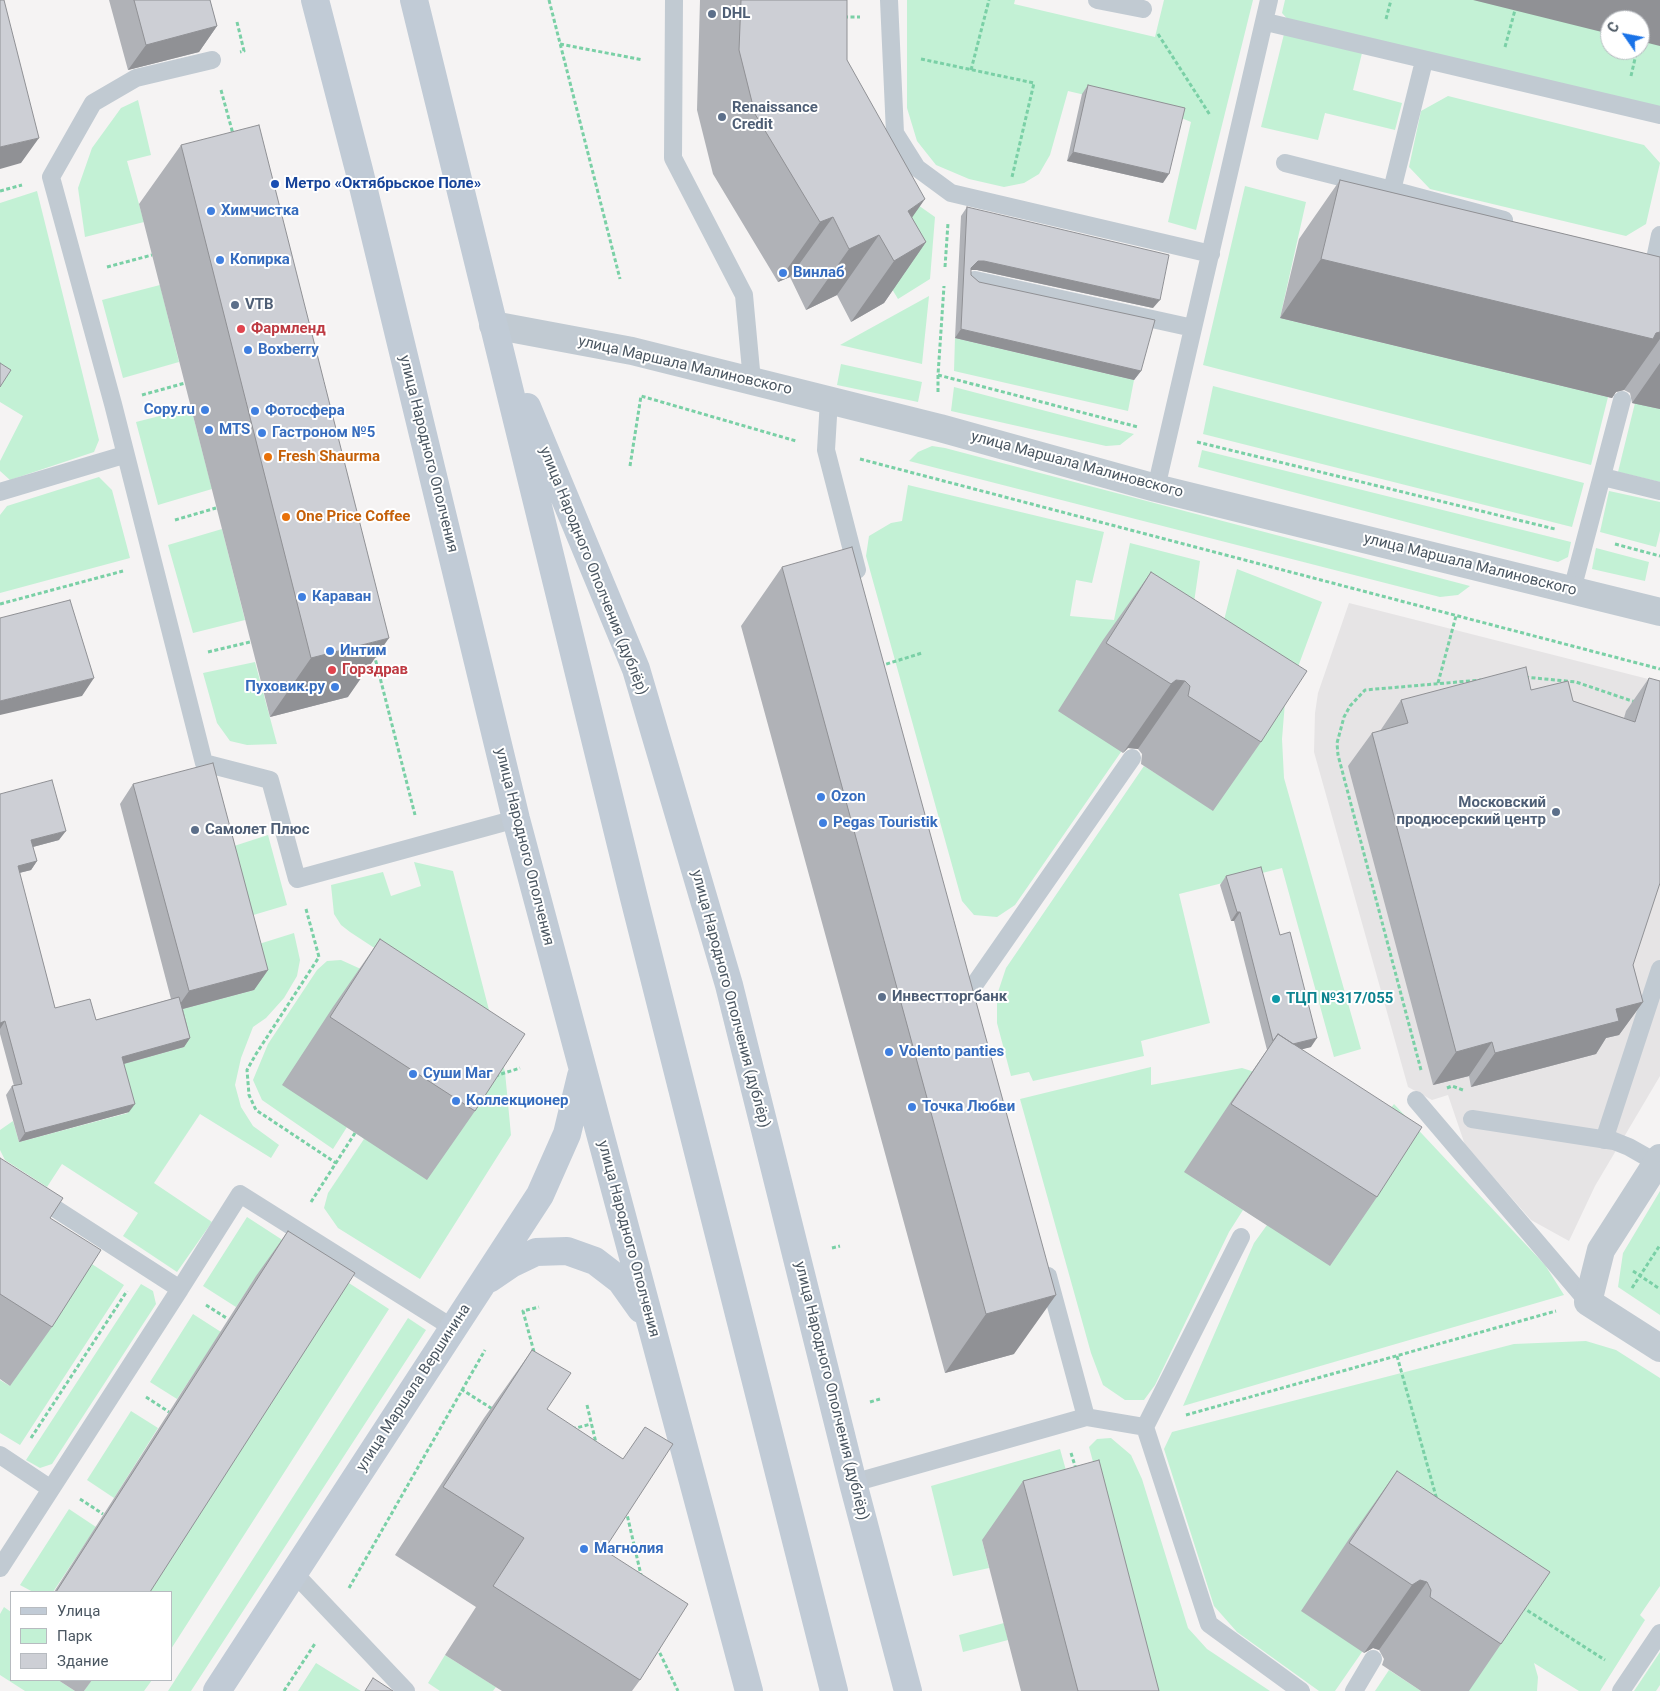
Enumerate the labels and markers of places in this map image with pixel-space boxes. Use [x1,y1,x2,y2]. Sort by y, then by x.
place label: DHL [722,5,750,23]
marker: DHL [706,8,718,20]
place label: Renaissance Credit [732,99,818,134]
marker: Renaissance Credit [716,111,728,123]
place label: Метро «Октябрьское Поле» [285,175,481,193]
marker: Метро «Октябрьское Поле» [269,178,281,190]
place label: Химчистка [221,202,299,220]
marker: Химчистка [205,205,217,217]
place label: Копирка [230,251,290,269]
marker: Копирка [214,254,226,266]
place label: Винлаб [793,264,845,282]
marker: Винлаб [777,267,789,279]
place label: VTB [245,296,274,314]
marker: VTB [229,299,241,311]
place label: Фармленд [251,320,326,338]
marker: Фармленд [235,323,247,335]
place label: Boxberry [258,341,319,359]
marker: Boxberry [242,344,254,356]
place label: Copy.ru [144,401,195,419]
place label: Фотосфера [265,402,345,420]
marker: Copy.ru [199,404,211,416]
marker: Фотосфера [249,405,261,417]
place label: MTS [219,421,250,439]
marker: MTS [203,424,215,436]
place label: Гастроном №5 [272,424,375,442]
marker: Гастроном №5 [256,427,268,439]
place label: Fresh Shaurma [278,448,380,466]
marker: Fresh Shaurma [262,451,274,463]
place label: One Price Coffee [296,508,410,526]
marker: One Price Coffee [280,511,292,523]
place label: Караван [312,588,371,606]
marker: Караван [296,591,308,603]
place label: Интим [340,642,387,660]
marker: Интим [324,645,336,657]
place label: Горздрав [342,661,408,679]
marker: Горздрав [326,664,338,676]
place label: Пуховик.ру [245,678,325,696]
marker: Пуховик.ру [329,681,341,693]
place label: Ozon [831,788,866,806]
marker: Ozon [815,791,827,803]
place label: Московский продюсерский центр [1396,794,1546,829]
marker: Московский продюсерский центр [1550,806,1562,818]
place label: Pegas Touristik [833,814,938,832]
marker: Pegas Touristik [817,817,829,829]
place label: Самолет Плюс [205,821,310,839]
marker: Самолет Плюс [189,824,201,836]
place label: Инвестторгбанк [892,988,1007,1006]
place label: ТЦП №317/055 [1286,990,1393,1008]
marker: Инвестторгбанк [876,991,888,1003]
marker: ТЦП №317/055 [1270,993,1282,1005]
place label: Volento panties [899,1043,1004,1061]
marker: Volento panties [883,1046,895,1058]
place label: Cуши Маг [423,1065,492,1083]
marker: Cуши Маг [407,1068,419,1080]
place label: Коллекционер [466,1092,569,1110]
marker: Коллекционер [450,1095,462,1107]
place label: Точка Любви [922,1098,1015,1116]
marker: Точка Любви [906,1101,918,1113]
place label: Магнолия [594,1540,664,1558]
marker: Магнолия [578,1543,590,1555]

